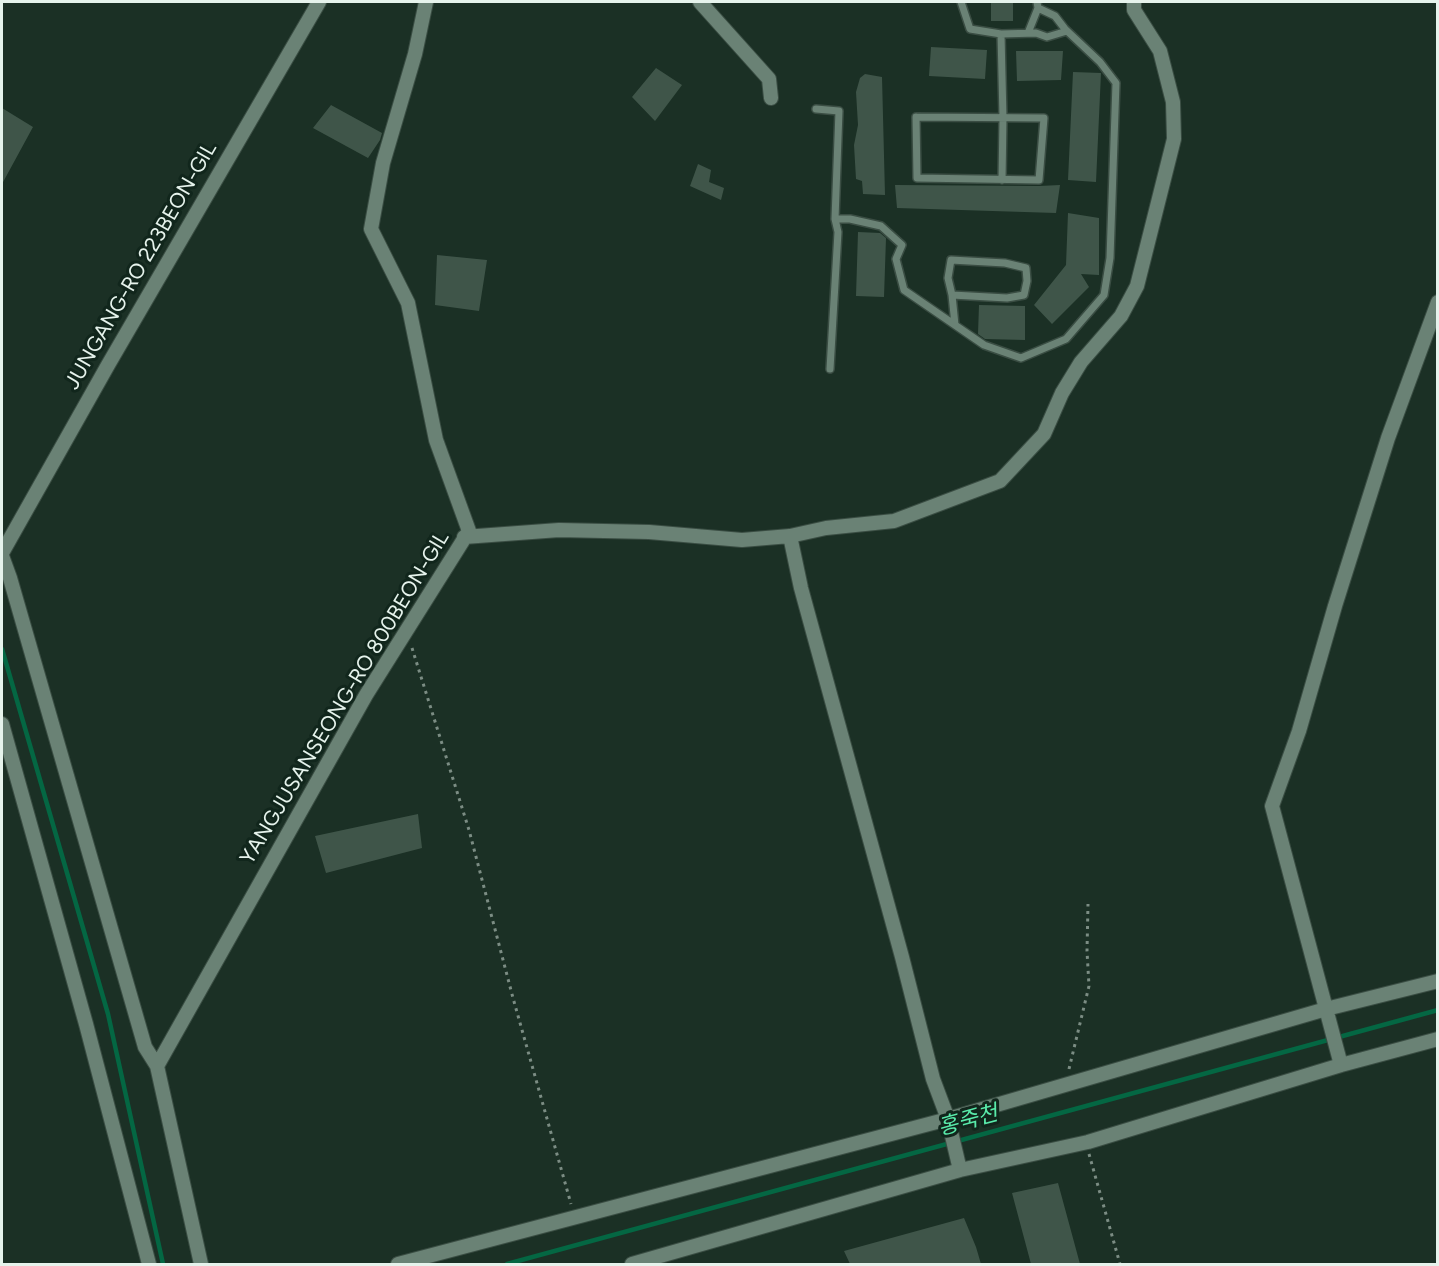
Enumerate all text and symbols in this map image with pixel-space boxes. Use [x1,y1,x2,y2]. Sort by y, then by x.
street label: JUNGANG-RO 223BEON-GIL [60,138,222,394]
street label: YANGJUSANSEONG-RO 800BEON-GIL [235,527,455,869]
water label: 홍죽천 [935,1100,1001,1142]

